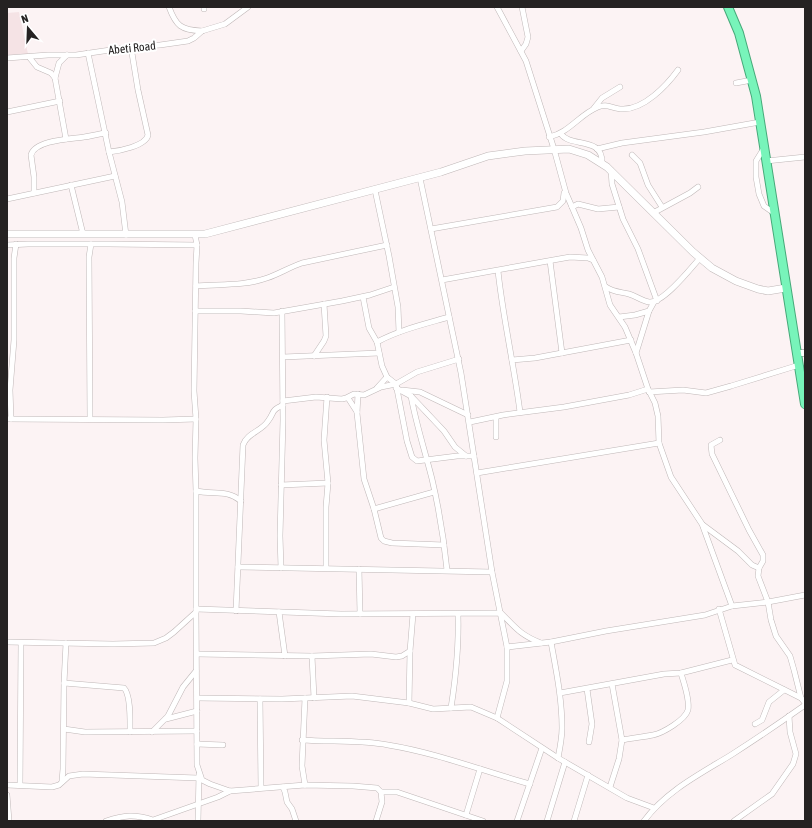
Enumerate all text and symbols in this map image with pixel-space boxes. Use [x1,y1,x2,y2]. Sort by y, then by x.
north arrow [8,8,48,48]
text: N [20,12,30,25]
street label: Abeti Road [108,39,156,57]

